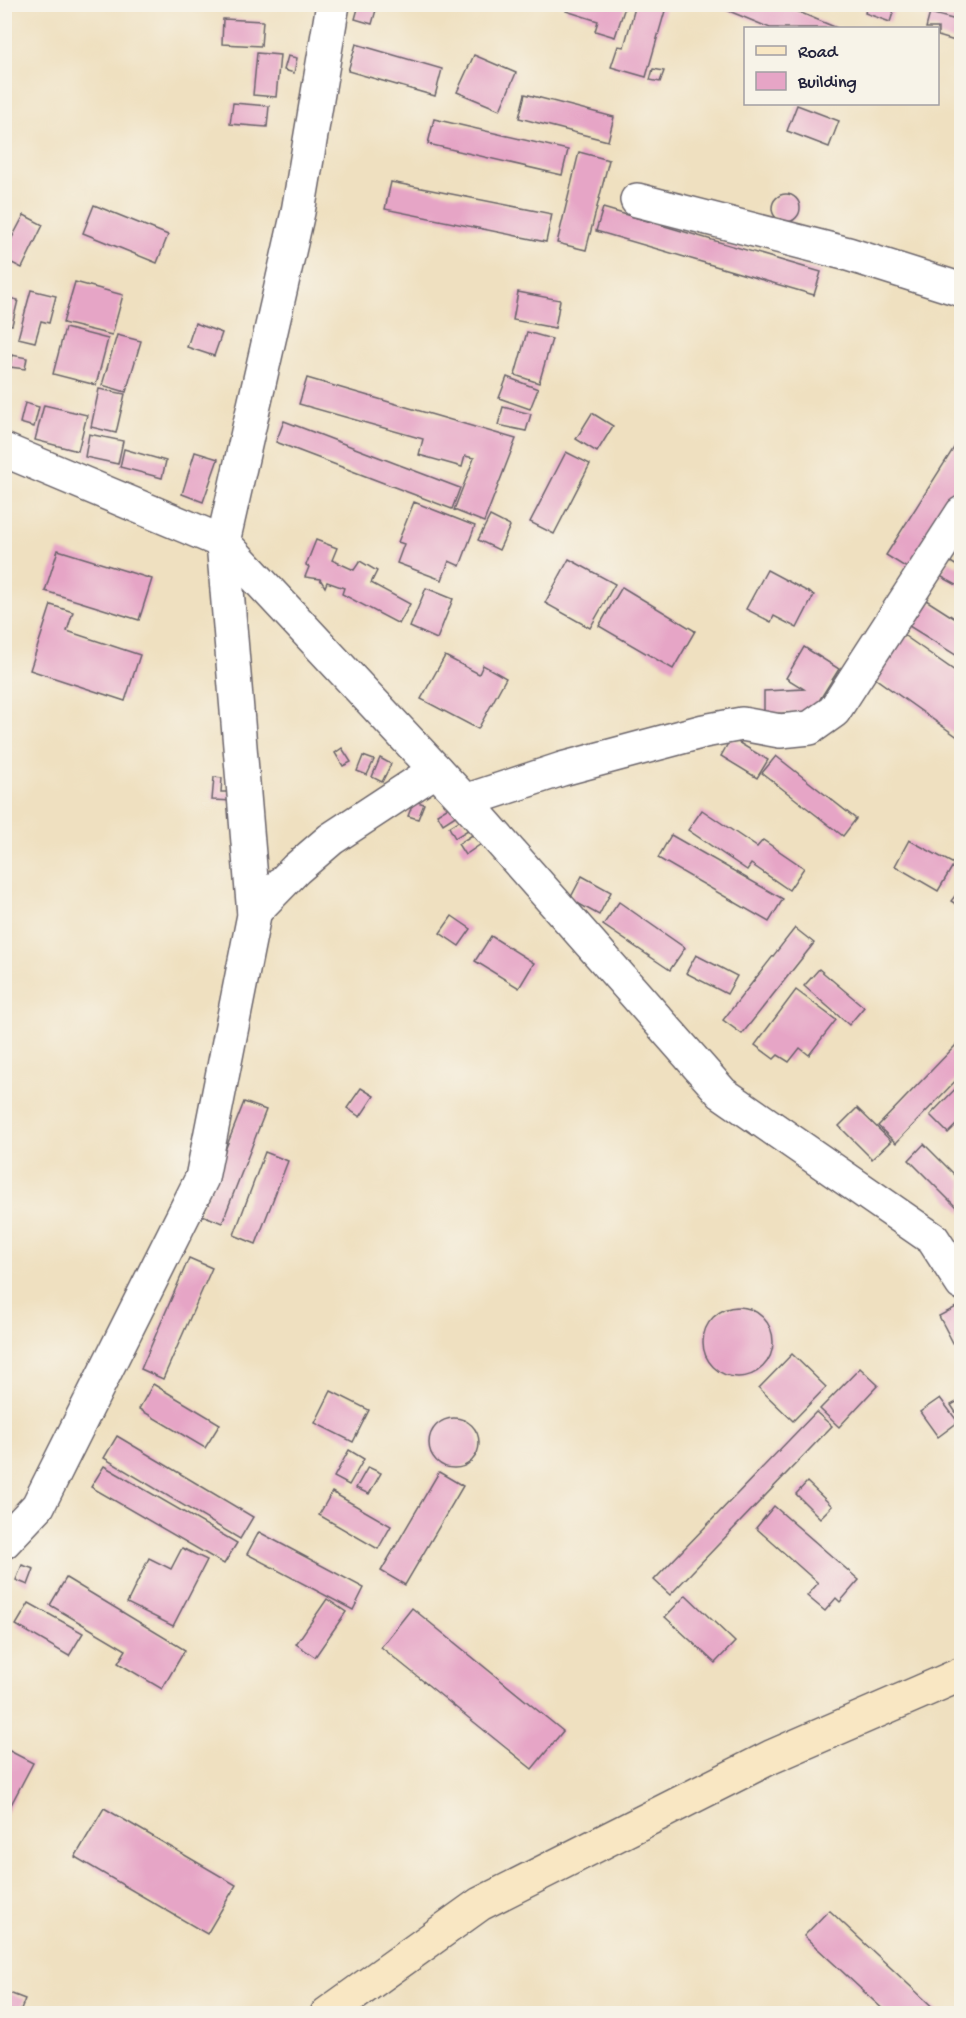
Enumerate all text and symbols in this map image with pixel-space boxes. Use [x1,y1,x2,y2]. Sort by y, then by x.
legend [744,27,939,105]
text: Road [798,43,839,64]
text: Building [797,73,857,94]

